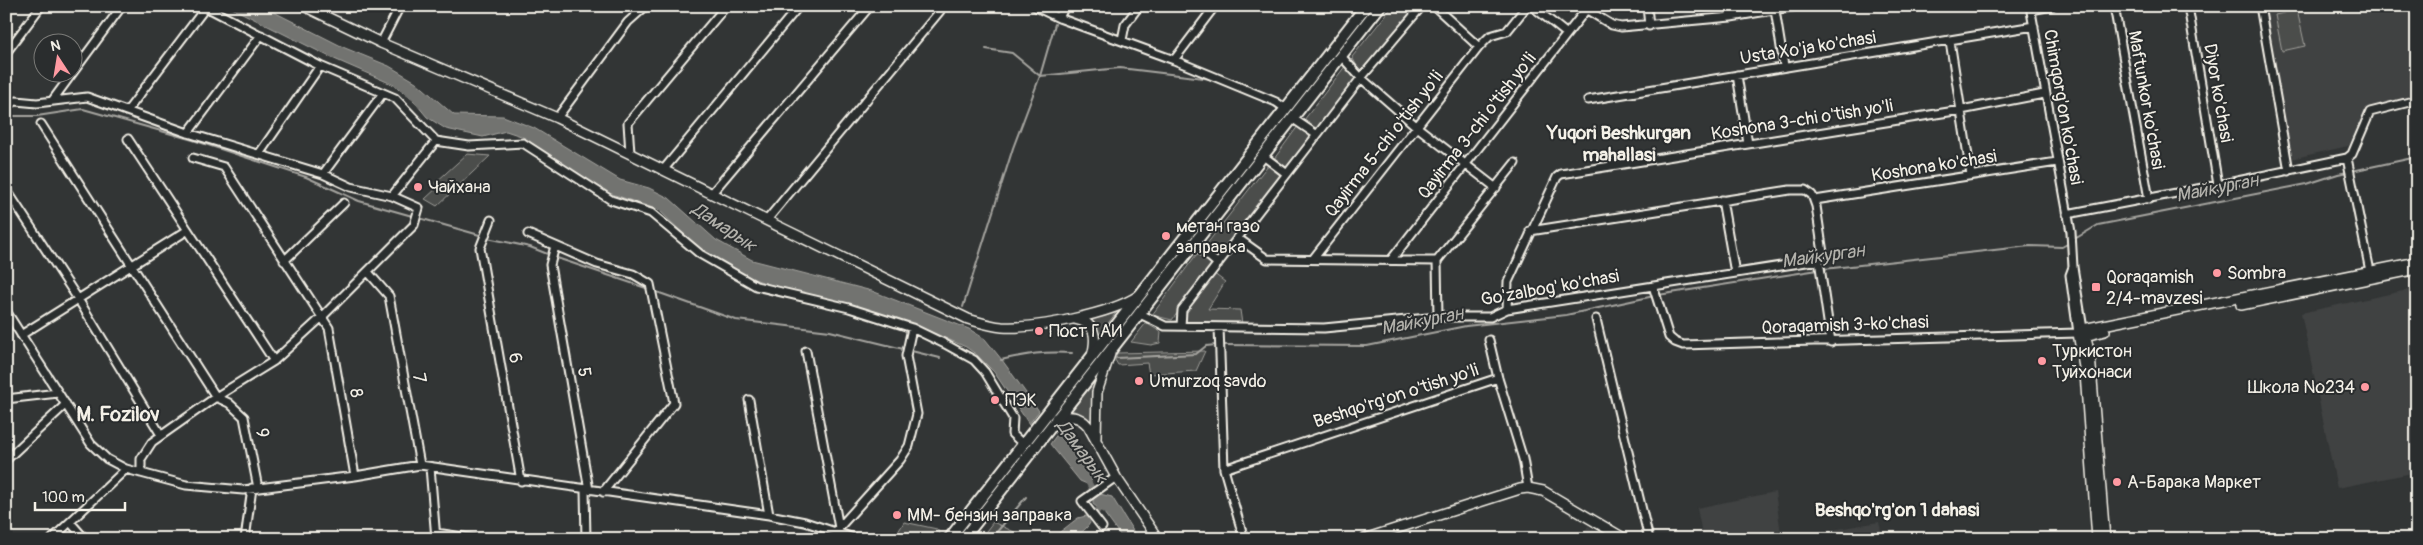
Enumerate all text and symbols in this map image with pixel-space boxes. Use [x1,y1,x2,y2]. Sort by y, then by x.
street label: Usta Xo'ja ko'chasi [1738,26,1878,70]
street label: Chimqorg'on ko'chasi [2038,28,2088,186]
street label: Maftunkor ko'chasi [2122,29,2170,171]
north arrow [32,32,82,82]
text: N [49,36,62,55]
street label: Diyor ko'chasi [2198,42,2238,144]
street label: Qayirma 3-chi o'tish yo'li [1413,48,1541,204]
street label: Qayirma 5-chi o'tish yo'li [1320,66,1448,222]
street label: Koshona 3-chi o'tish yo'li [1709,94,1895,146]
district label: Yuqori Beshkurgan mahallasi [1546,121,1691,167]
street label: Koshona ko'chasi [1870,145,1998,187]
water label: Майкурган [2174,168,2263,208]
place label: Чайхана [428,176,491,199]
marker: Чайхана [412,181,424,193]
water label: Дамарык [686,196,763,258]
place label: метан газо заправка [1176,215,1260,259]
marker: метан газо заправка [1160,230,1172,242]
water label: Майкурган [1780,238,1868,274]
place label: Sombra [2227,262,2286,285]
street label: Go'zalbog' ko'chasi [1479,265,1621,311]
place label: Qoraqamish 2/4-mavzesi [2106,266,2203,310]
marker: Sombra [2211,267,2223,279]
marker: Qoraqamish 2/4-mavzesi [2090,281,2102,293]
water label: Майкурган [1379,301,1468,341]
street label: Qoraqamish 3-ko'chasi [1761,311,1929,339]
place label: Пост ГАИ [1049,320,1122,343]
marker: Пост ГАИ [1033,325,1045,337]
place label: Туркистон Туйхонаси [2052,340,2132,384]
street label: 6 [503,351,527,365]
marker: Туркистон Туйхонаси [2036,355,2048,367]
street label: Beshqo'rg'on o'tish yo'li [1310,358,1482,434]
street label: 5 [572,365,596,379]
place label: Umurzoq savdo [1149,370,1267,393]
street label: 7 [407,371,431,385]
marker: Umurzoq savdo [1133,375,1145,387]
place label: Школа №234 [2248,376,2356,399]
marker: Школа №234 [2359,381,2371,393]
street label: 8 [344,387,368,399]
place label: ПЭК [1005,389,1037,412]
marker: ПЭК [989,394,1001,406]
district label: M. Fozilov [77,402,159,427]
water label: Дамарык [1050,414,1114,489]
street label: 9 [250,426,274,440]
place label: А-Барака Маркет [2127,471,2261,494]
marker: А-Барака Маркет [2111,476,2123,488]
scale bar [35,480,125,512]
text: 100 m [42,488,85,507]
district label: Beshqo'rg'on 1 dahasi [1815,498,1980,522]
place label: ММ- бензин заправка [907,504,1072,527]
marker: ММ- бензин заправка [891,509,903,521]

